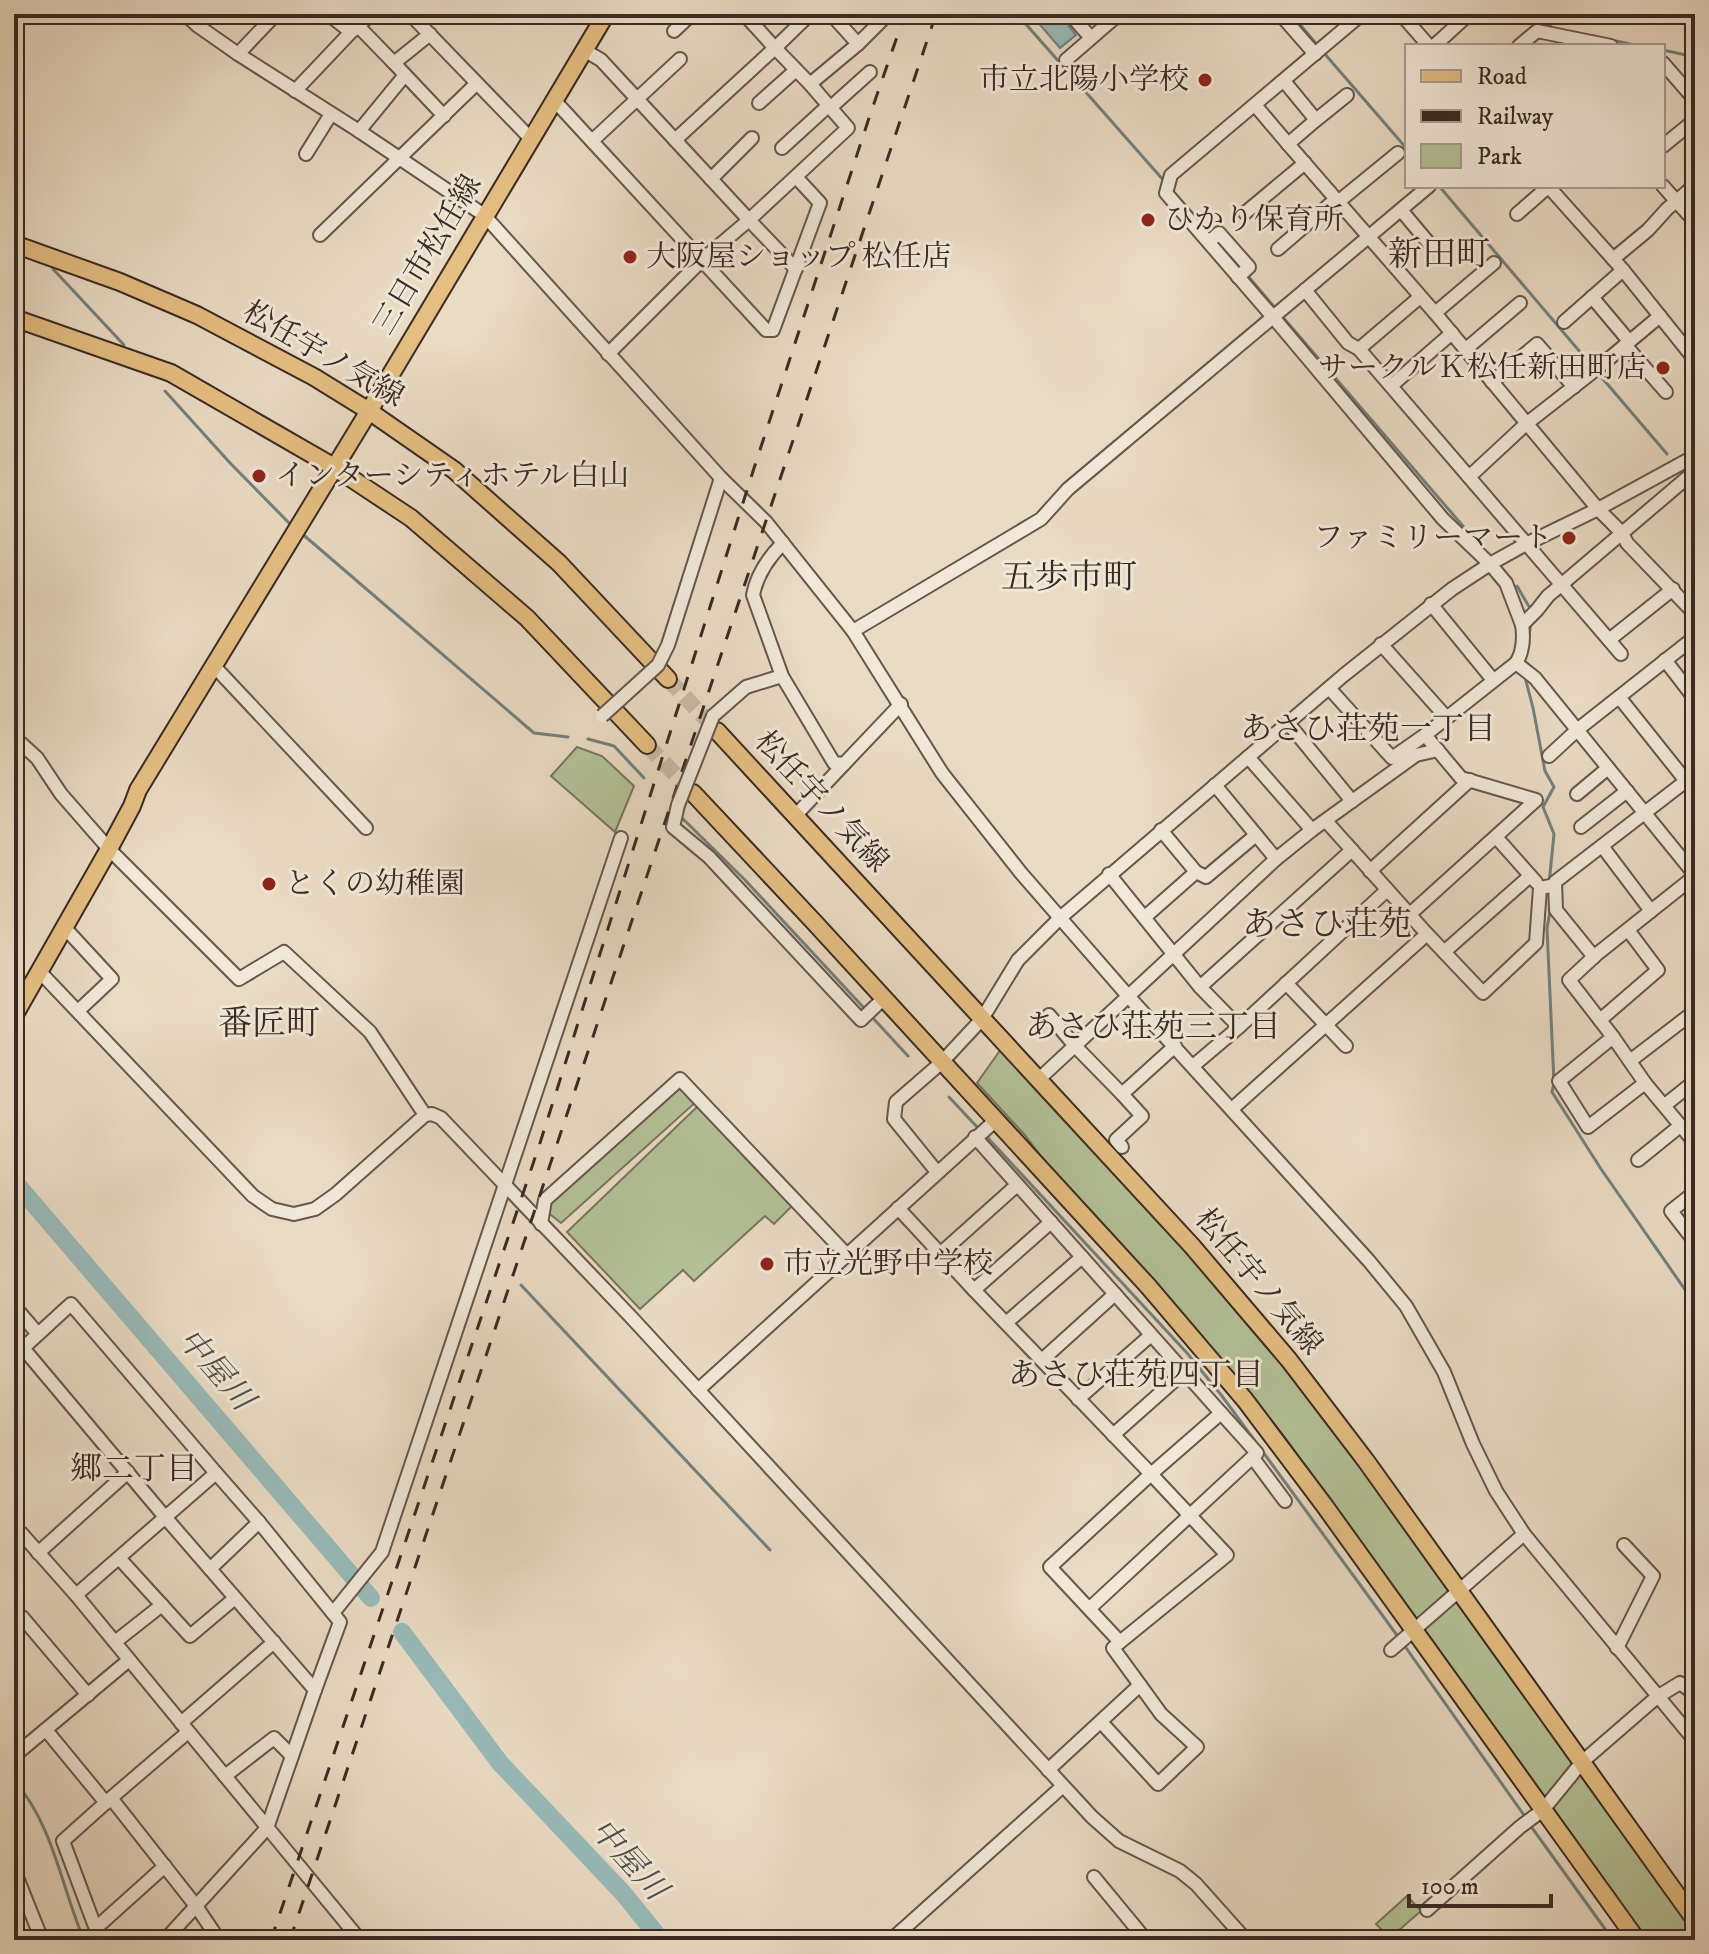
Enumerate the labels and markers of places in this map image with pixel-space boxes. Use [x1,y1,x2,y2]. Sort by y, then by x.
place label: 市立北陽小学校 [979,62,1189,99]
marker: 市立北陽小学校 [1196,71,1214,89]
place label: ひかり保育所 [1164,202,1344,239]
marker: ひかり保育所 [1139,211,1157,229]
place label: 大阪屋ショップ 松任店 [646,239,952,276]
marker: 大阪屋ショップ 松任店 [621,248,639,266]
place label: サークルＫ松任新田町店 [1318,350,1647,387]
marker: サークルＫ松任新田町店 [1654,359,1672,377]
place label: インターシティホテル白山 [275,458,629,495]
marker: インターシティホテル白山 [250,467,268,485]
place label: ファミリーマート [1314,520,1553,557]
marker: ファミリーマート [1560,529,1578,547]
place label: とくの幼稚園 [285,866,465,903]
marker: とくの幼稚園 [260,875,278,893]
place label: 市立光野中学校 [783,1246,993,1283]
marker: 市立光野中学校 [758,1255,776,1273]

